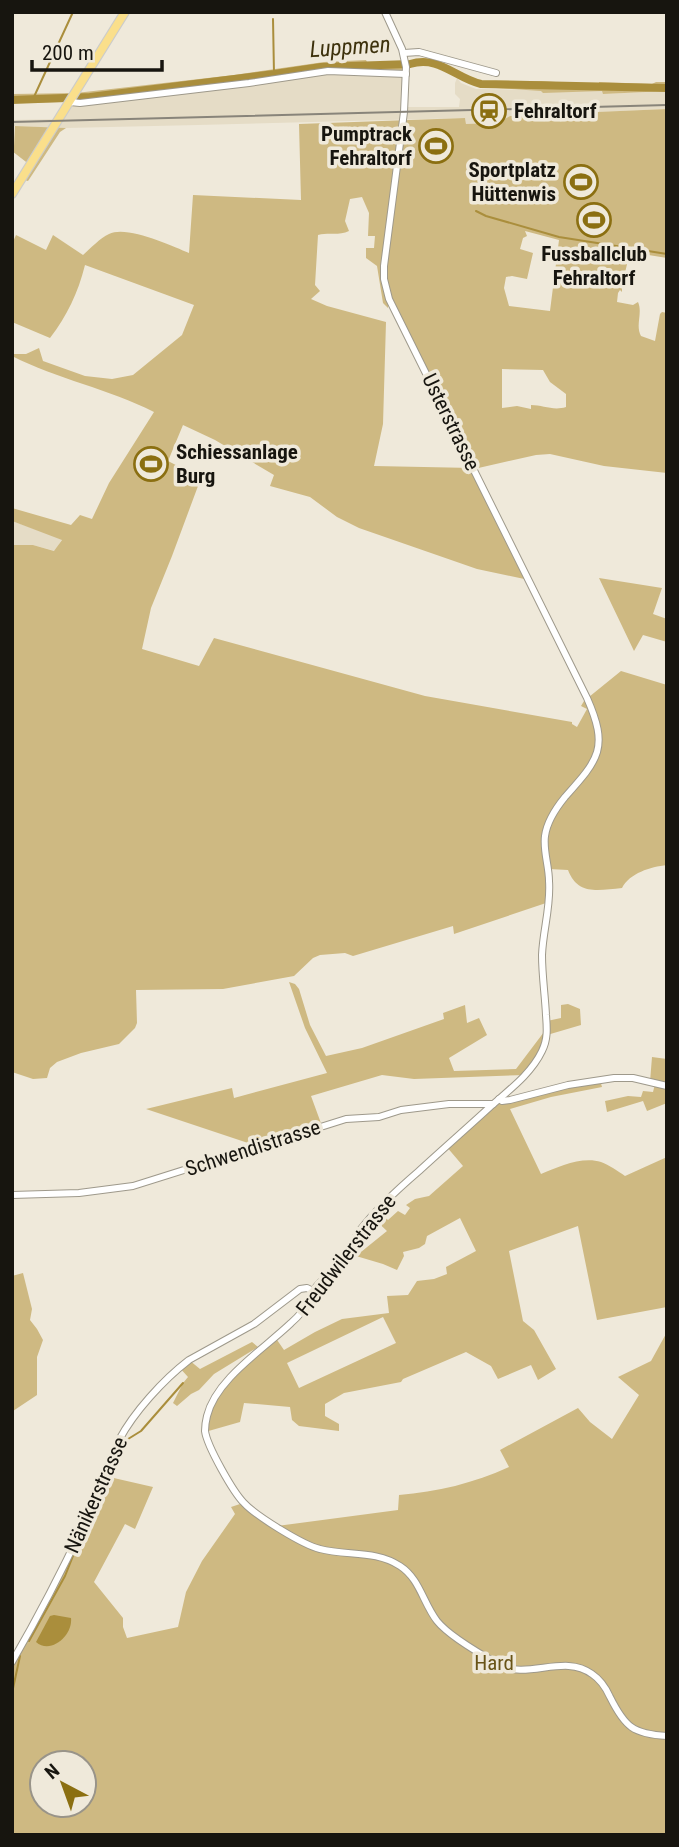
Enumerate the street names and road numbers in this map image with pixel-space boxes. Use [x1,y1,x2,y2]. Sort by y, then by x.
street label: Usterstrasse [417,370,485,474]
street label: Schwendistrasse [182,1115,324,1181]
street label: Freudwilerstrasse [291,1190,401,1320]
street label: Nänikerstrasse [60,1433,132,1557]

